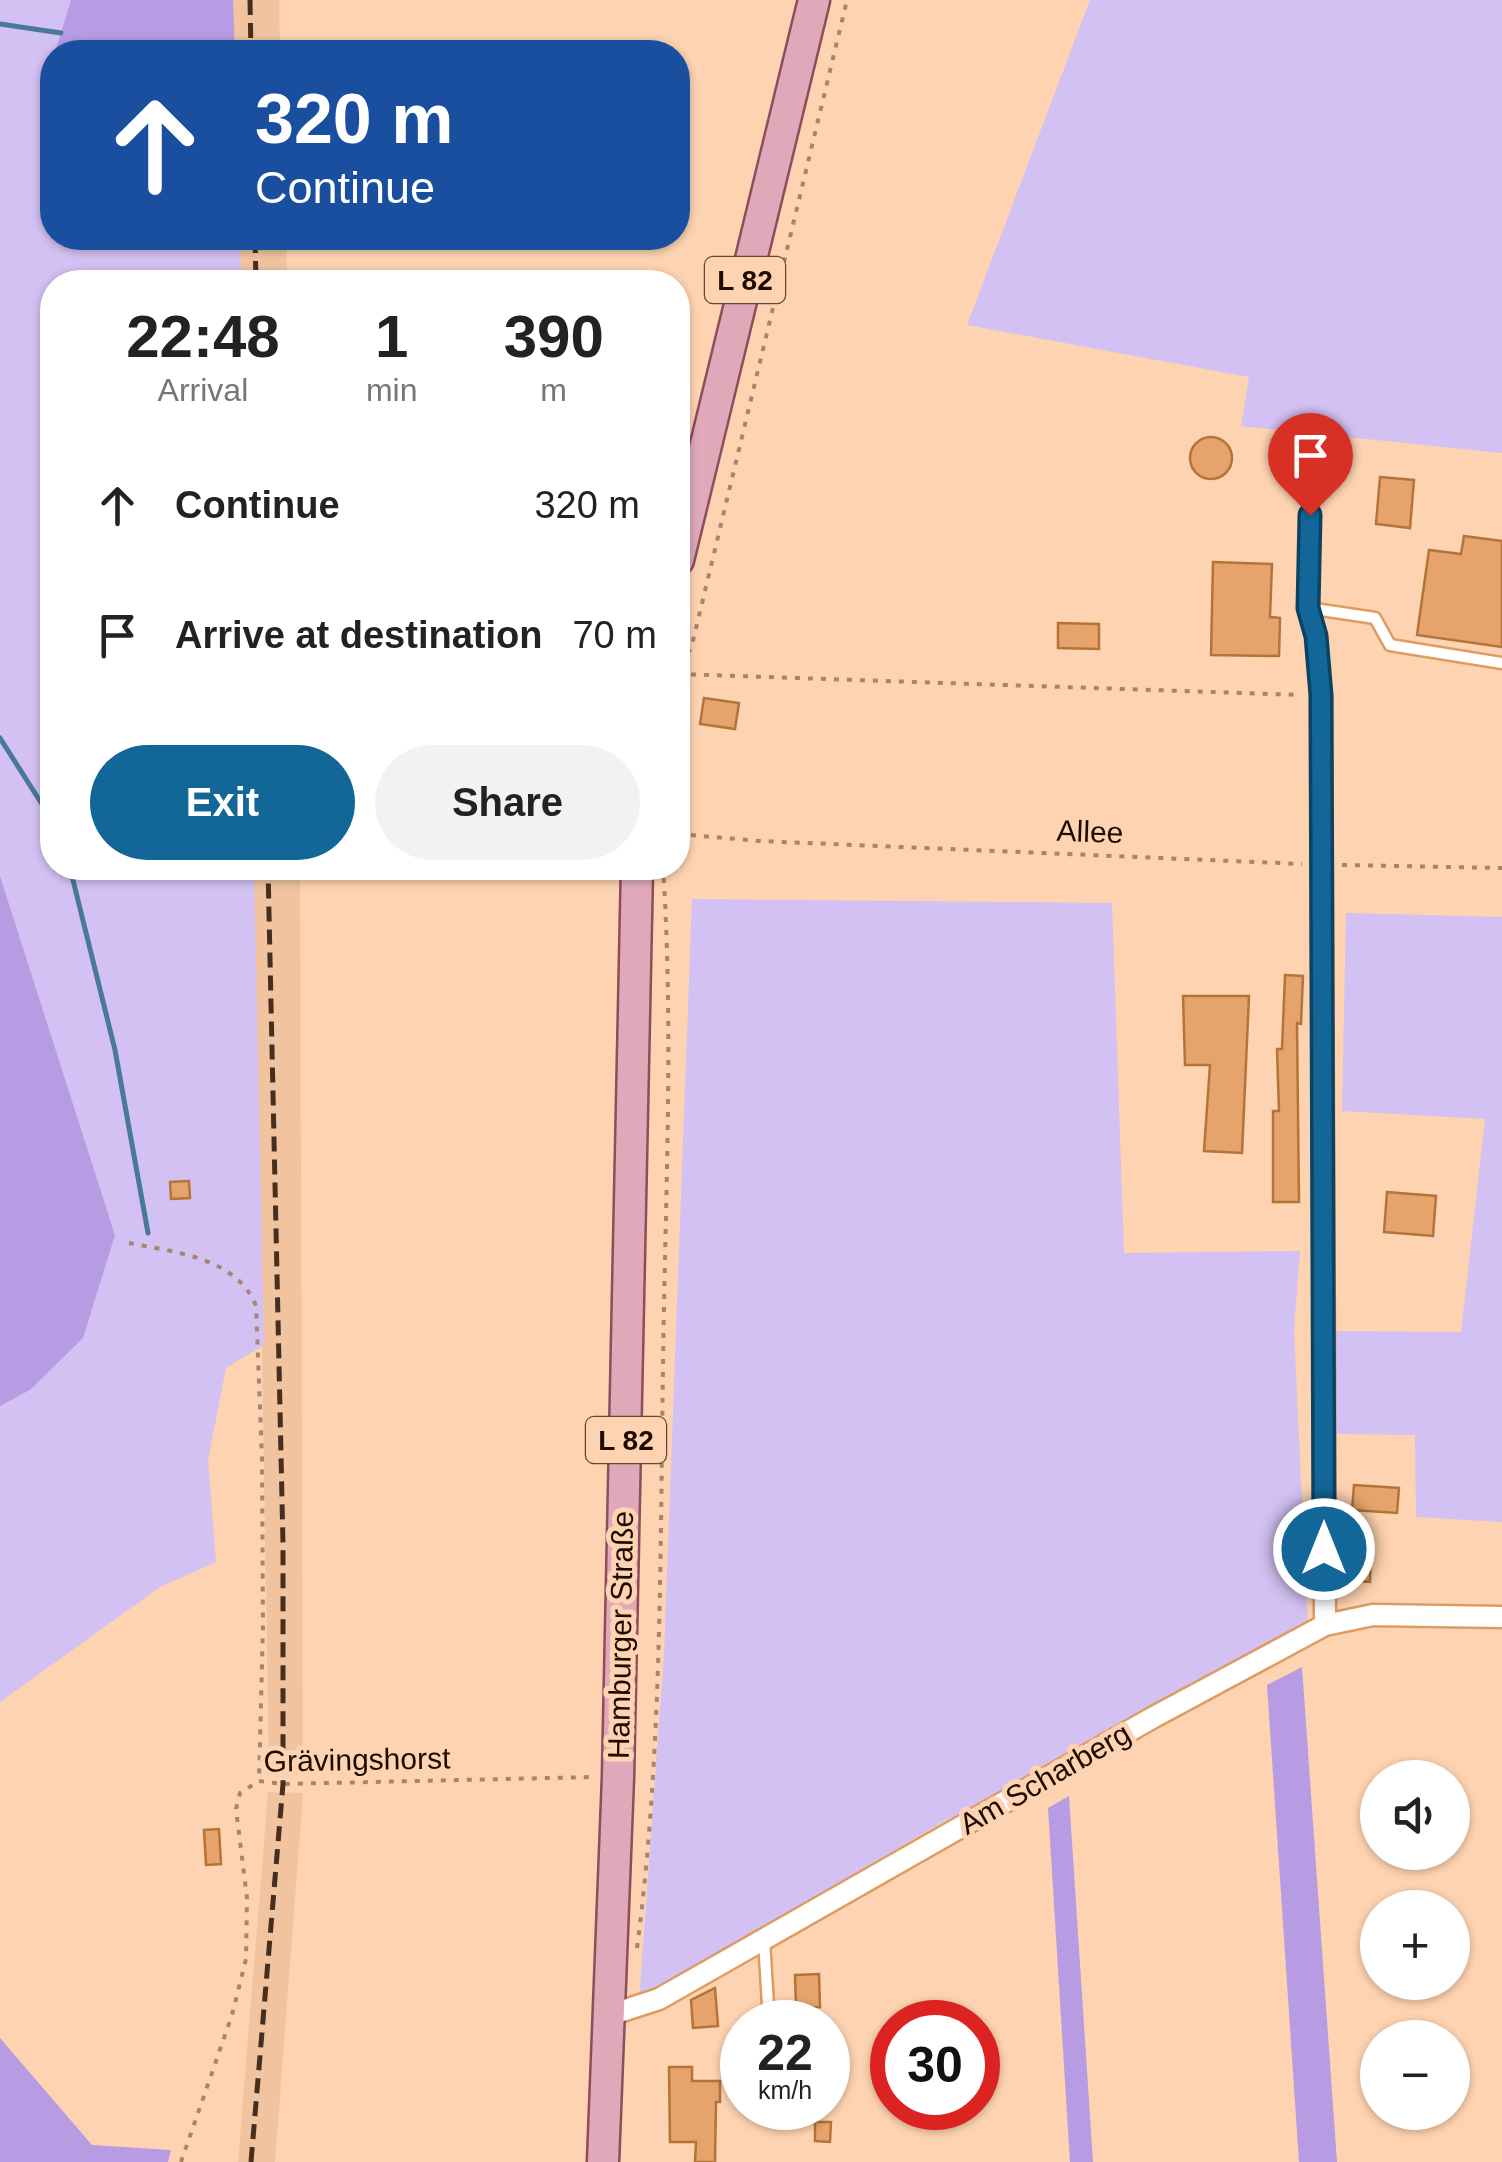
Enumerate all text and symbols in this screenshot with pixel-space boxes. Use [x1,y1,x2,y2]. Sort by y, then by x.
icon: ahead [90,80,220,210]
text: 320 m [255,80,453,158]
text: Continue [255,162,435,213]
road number: L 82 [705,257,785,303]
text: 22:48 [126,303,280,370]
text: 1 [375,303,408,370]
text: 390 [504,303,604,370]
text: Arrival [158,372,248,408]
text: min [366,372,417,408]
text: m [540,372,567,408]
pin [1268,413,1353,516]
icon: arrive [1283,428,1338,483]
icon: ahead [90,478,145,533]
text: Continue [175,484,340,526]
text: 320 m [534,484,640,526]
icon: arrive [90,608,145,663]
text: Arrive at destination [175,614,542,656]
text: 70 m [572,614,657,656]
button: Exit [90,745,355,860]
button: Share [375,745,640,860]
street label: Allee [1056,814,1124,849]
road number: L 82 [586,1417,666,1463]
position arrow [1272,1497,1376,1601]
street label: Hamburger Straße [602,1511,639,1759]
street label: Am Scharberg [953,1716,1136,1841]
street label: Grävingshorst [263,1741,451,1778]
map controls [1360,1760,1470,2130]
button: sound [1360,1760,1470,1870]
button: + [1360,1890,1470,2000]
speed limit sign: 30 [870,2000,1000,2130]
button: − [1360,2020,1470,2130]
text: 22 [757,2025,813,2081]
text: km/h [758,2076,812,2104]

